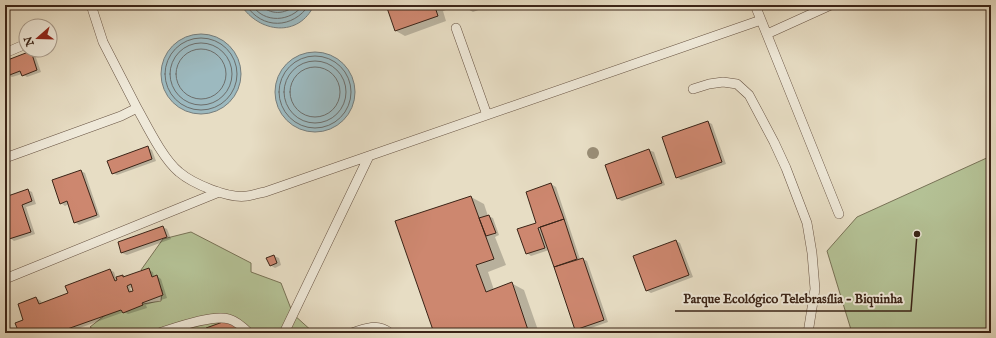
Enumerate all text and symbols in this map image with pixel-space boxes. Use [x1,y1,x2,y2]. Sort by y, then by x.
north arrow [18,18,58,58]
text: N [21,34,38,49]
callout: Parque Ecológico Telebrasília - Biquinha [675,286,911,311]
text: Parque Ecológico Telebrasília - Biquinha [683,291,903,308]

